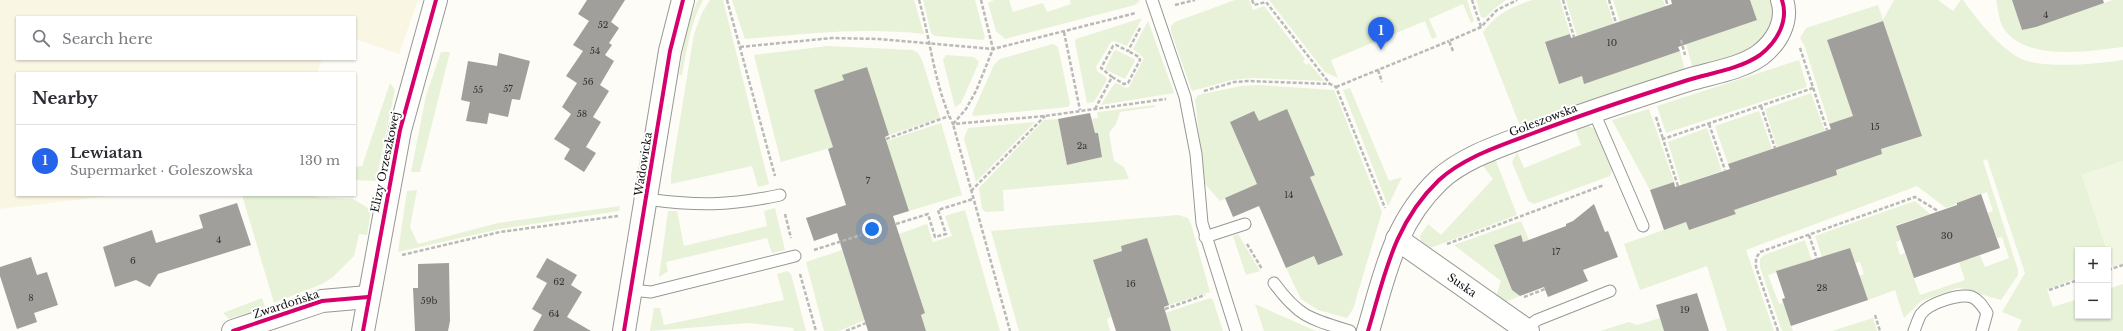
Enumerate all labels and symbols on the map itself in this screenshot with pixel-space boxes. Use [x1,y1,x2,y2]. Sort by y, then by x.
house number: 4 [2043,9,2049,20]
pin: 1 [1368,17,1394,50]
house number: 52 [598,19,608,30]
house number: 10 [1607,37,1617,48]
house number: 54 [590,45,600,56]
house number: 56 [583,76,594,87]
house number: 57 [503,83,513,94]
house number: 55 [473,84,483,95]
street label: Goleszowska [1507,100,1580,139]
house number: 58 [577,108,587,119]
street label: Elizy Orzeszkowej [367,110,403,214]
house number: 15 [1870,121,1880,132]
street label: Wadowicka [631,130,655,198]
house number: 2a [1077,140,1087,151]
house number: 7 [866,175,871,186]
house number: 14 [1284,189,1294,200]
your location [862,219,882,239]
house number: 30 [1941,230,1953,241]
house number: 4 [216,234,222,245]
house number: 17 [1552,246,1561,257]
house number: 6 [130,255,136,266]
street label: Suska [1445,270,1480,301]
house number: 62 [553,276,565,287]
house number: 16 [1126,278,1136,289]
house number: 28 [1817,282,1828,293]
street label: Zwardońska [251,286,322,321]
house number: 8 [28,292,34,303]
house number: 59b [421,295,438,306]
house number: 19 [1680,304,1690,315]
house number: 64 [548,308,560,319]

